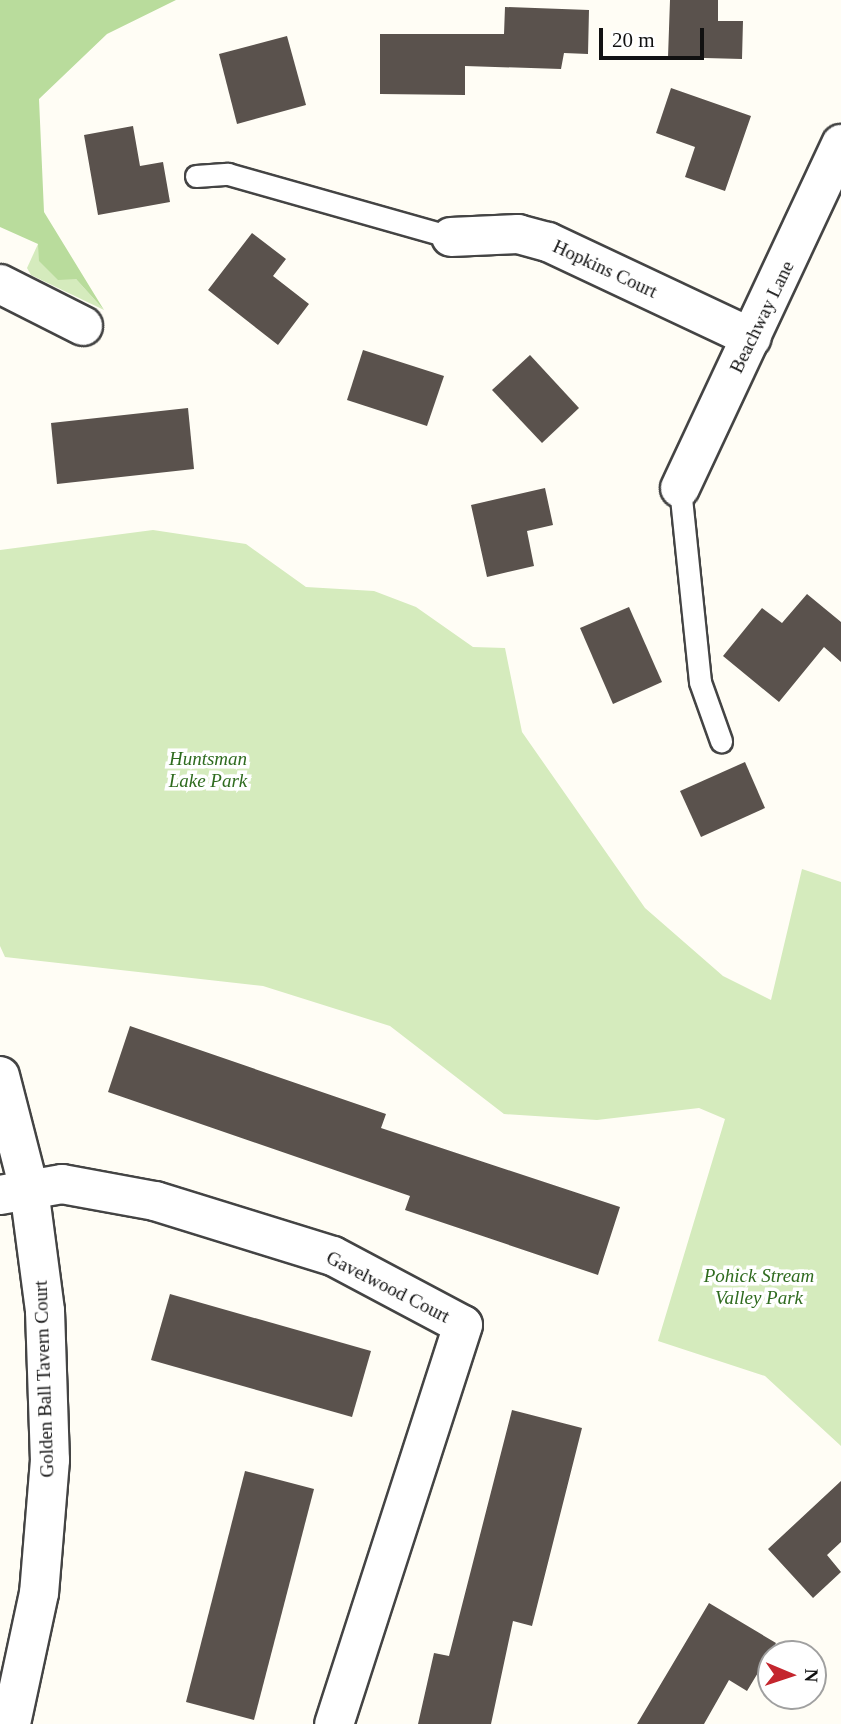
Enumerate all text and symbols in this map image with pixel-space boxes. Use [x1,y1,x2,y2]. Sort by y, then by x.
scale bar [603,14,708,58]
text: 20 m [612,28,655,52]
street label: Hopkins Court [549,235,661,303]
street label: Beachway Lane [725,257,799,377]
park label: Huntsman Lake Park [169,748,247,792]
street label: Gavelwood Court [322,1246,454,1328]
park label: Pohick Stream Valley Park [704,1265,814,1309]
street label: Golden Ball Tavern Court [29,1280,59,1478]
north arrow [757,1640,827,1710]
text: N [801,1668,822,1683]

